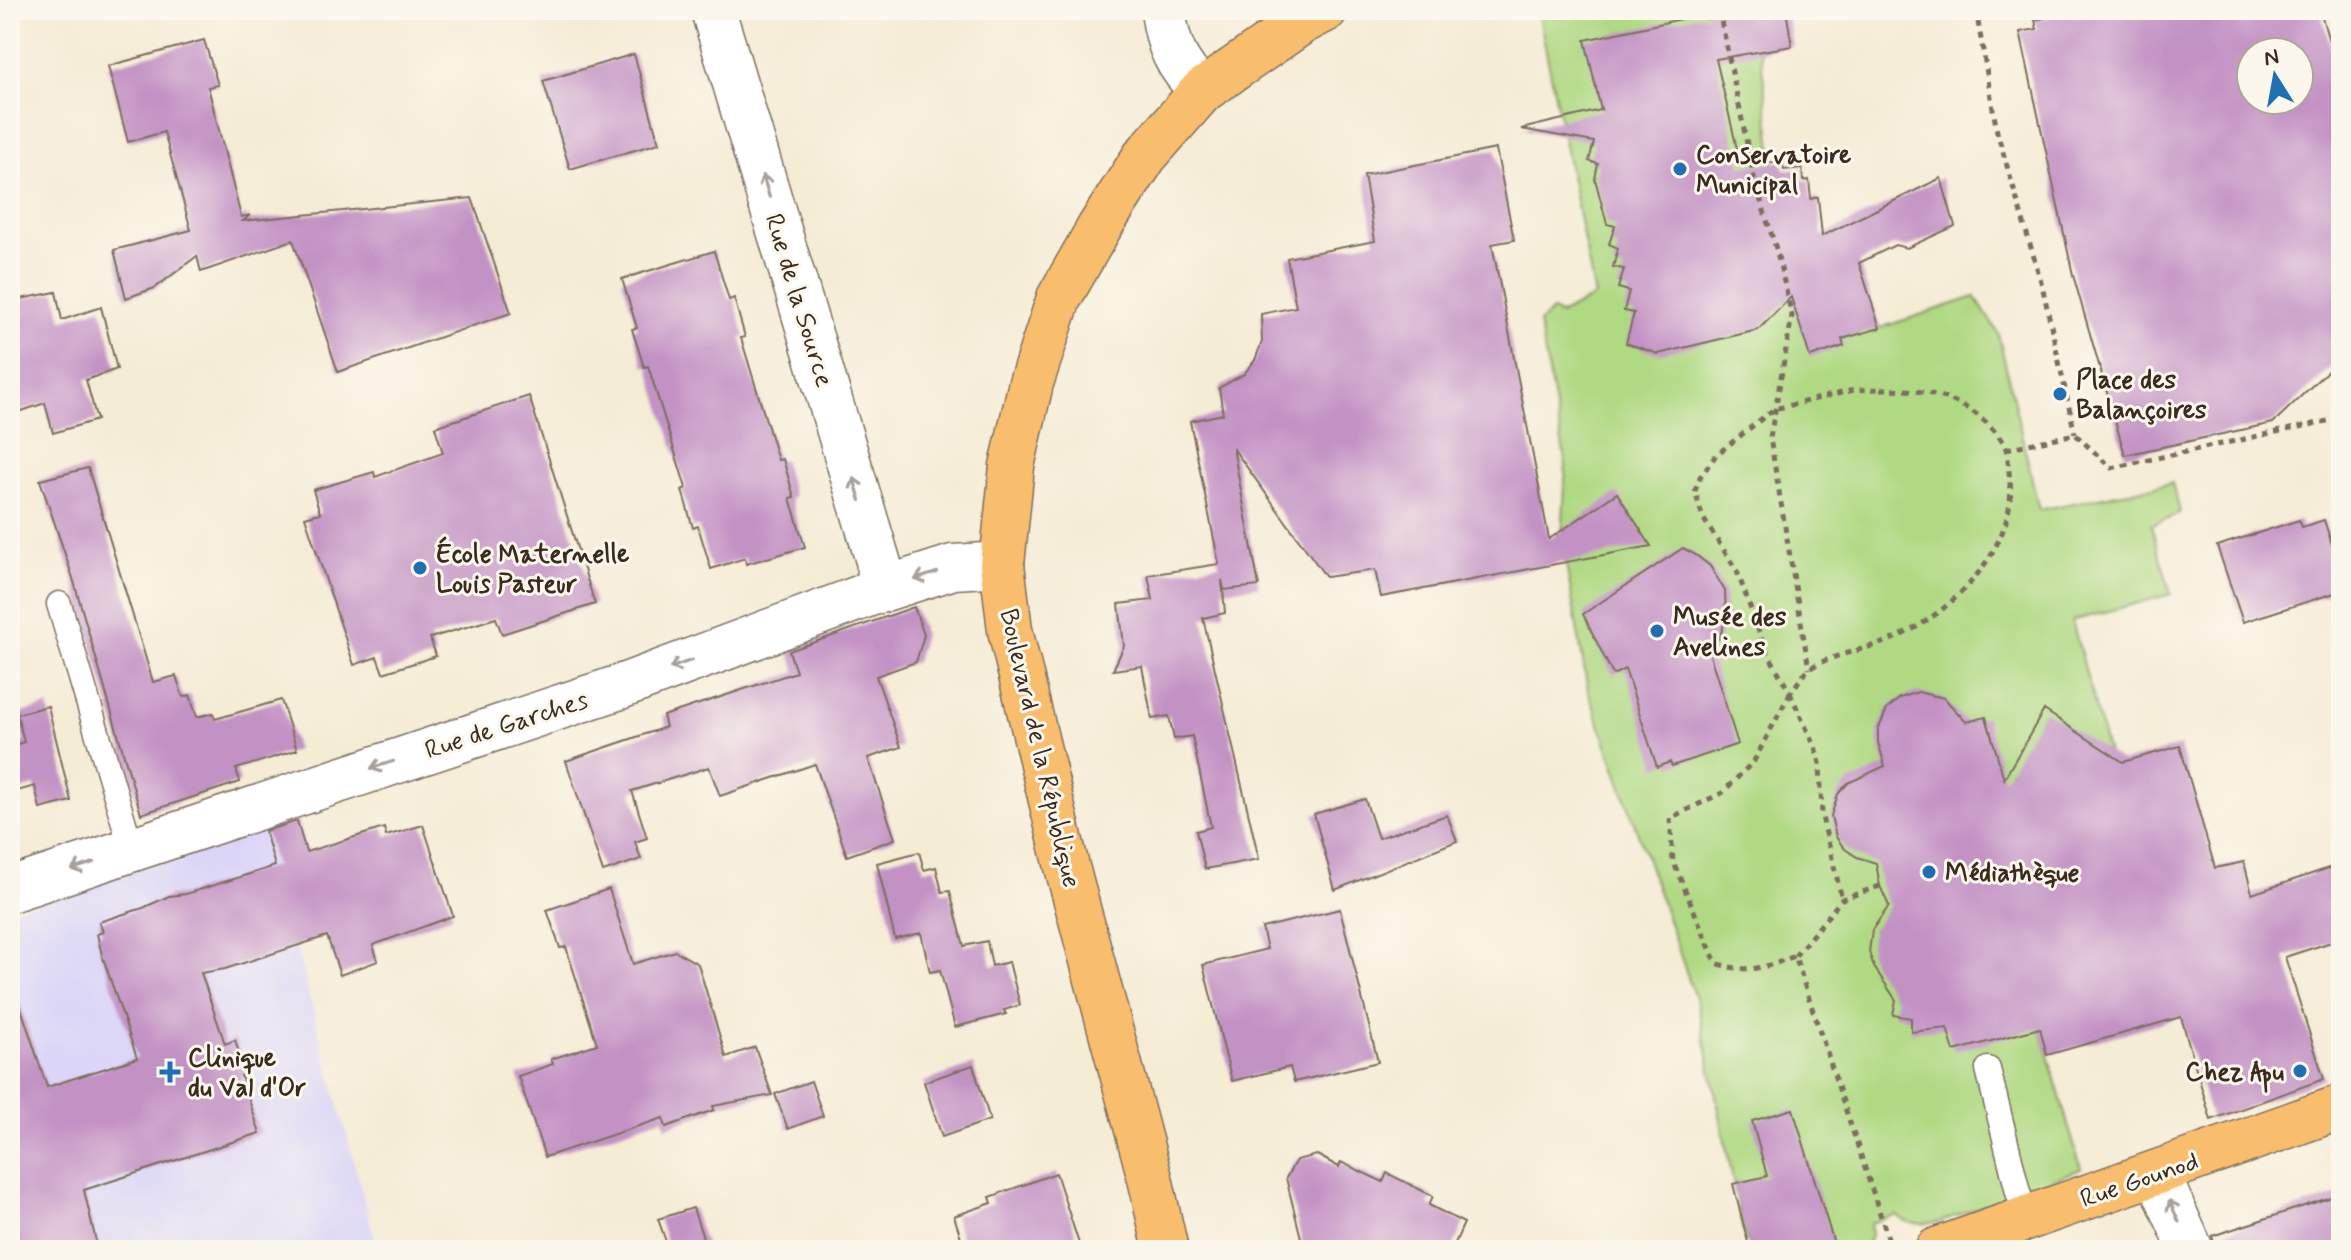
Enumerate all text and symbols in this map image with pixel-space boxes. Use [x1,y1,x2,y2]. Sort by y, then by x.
north arrow [2235,36,2315,116]
text: N [2262,43,2281,73]
place label: Conservatoire Municipal [1696,139,1851,203]
marker: Conservatoire Municipal [1671,160,1689,178]
one-way arrow [758,174,773,200]
street label: Rue de la Source [756,210,841,392]
place label: Place des Balançoires [2076,364,2207,428]
marker: Place des Balançoires [2051,385,2069,403]
one-way arrow [849,476,864,502]
place label: École Maternelle Louis Pasteur [436,536,629,602]
marker: École Maternelle Louis Pasteur [411,559,429,577]
one-way arrow [913,569,938,584]
place label: Musée des Avelines [1673,601,1787,665]
street label: Boulevard de la République [990,606,1088,891]
marker: Musée des Avelines [1648,622,1666,640]
one-way arrow [669,658,694,672]
street label: Rue de Garches [421,684,592,768]
one-way arrow [370,759,395,774]
place label: Médiathèque [1945,857,2079,891]
one-way arrow [70,860,95,875]
marker: Médiathèque [1920,863,1938,881]
place label: Clinique du Val d'Or [188,1042,306,1106]
place label: Chez Apu [2185,1056,2284,1093]
marker: Clinique du Val d'Or [159,1061,181,1083]
marker: Chez Apu [2291,1062,2309,1080]
street label: Rue Gounod [2076,1145,2203,1217]
one-way arrow [2166,1200,2181,1224]

